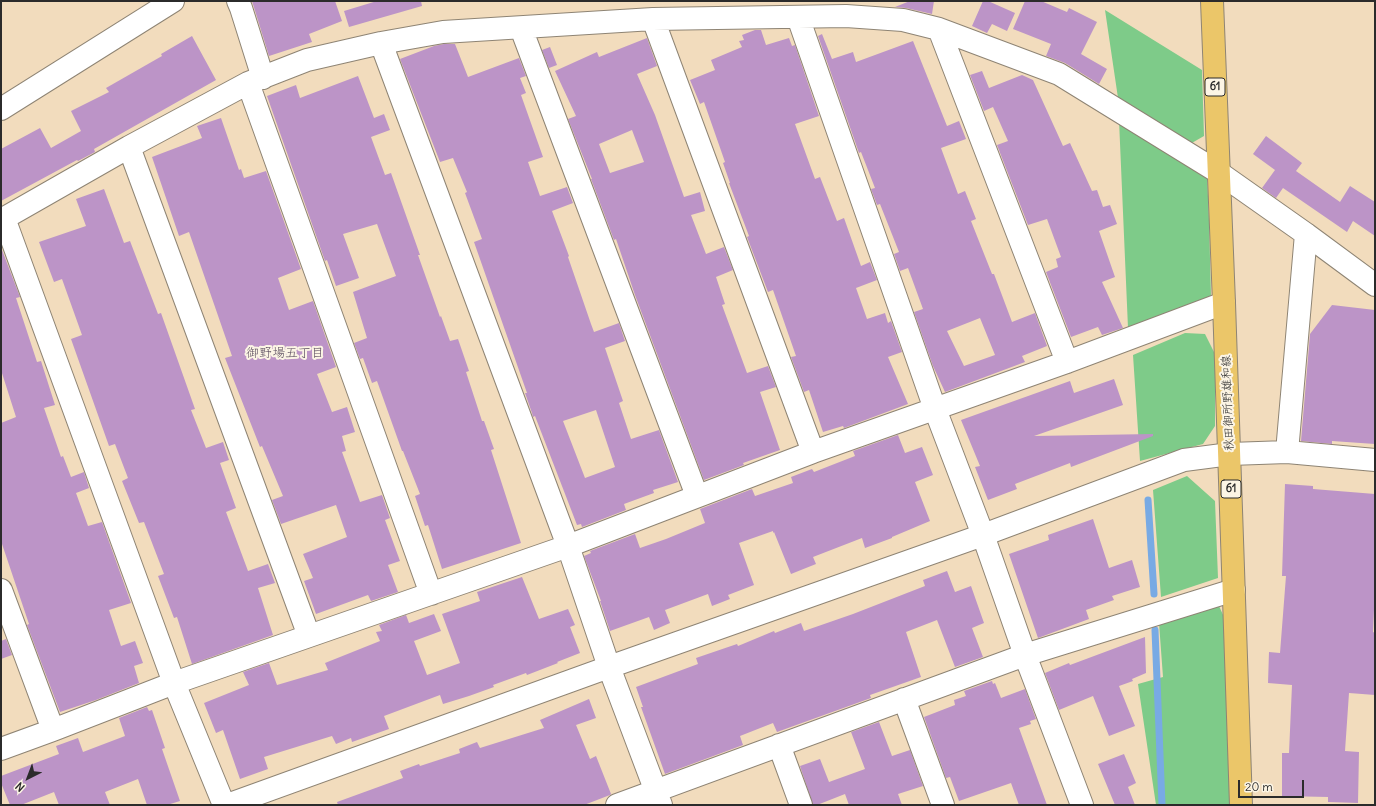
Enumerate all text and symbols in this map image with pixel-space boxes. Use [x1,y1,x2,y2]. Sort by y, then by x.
road number: 61 [1205,78,1225,96]
district label: 御野場五丁目 [246,345,324,361]
street label: 秋田御所野雄和線 [1219,355,1237,451]
road number: 61 [1221,480,1241,498]
north arrow [8,758,48,798]
scale bar [1240,772,1306,798]
text: N [12,779,27,795]
text: 20 m [1245,779,1273,794]

